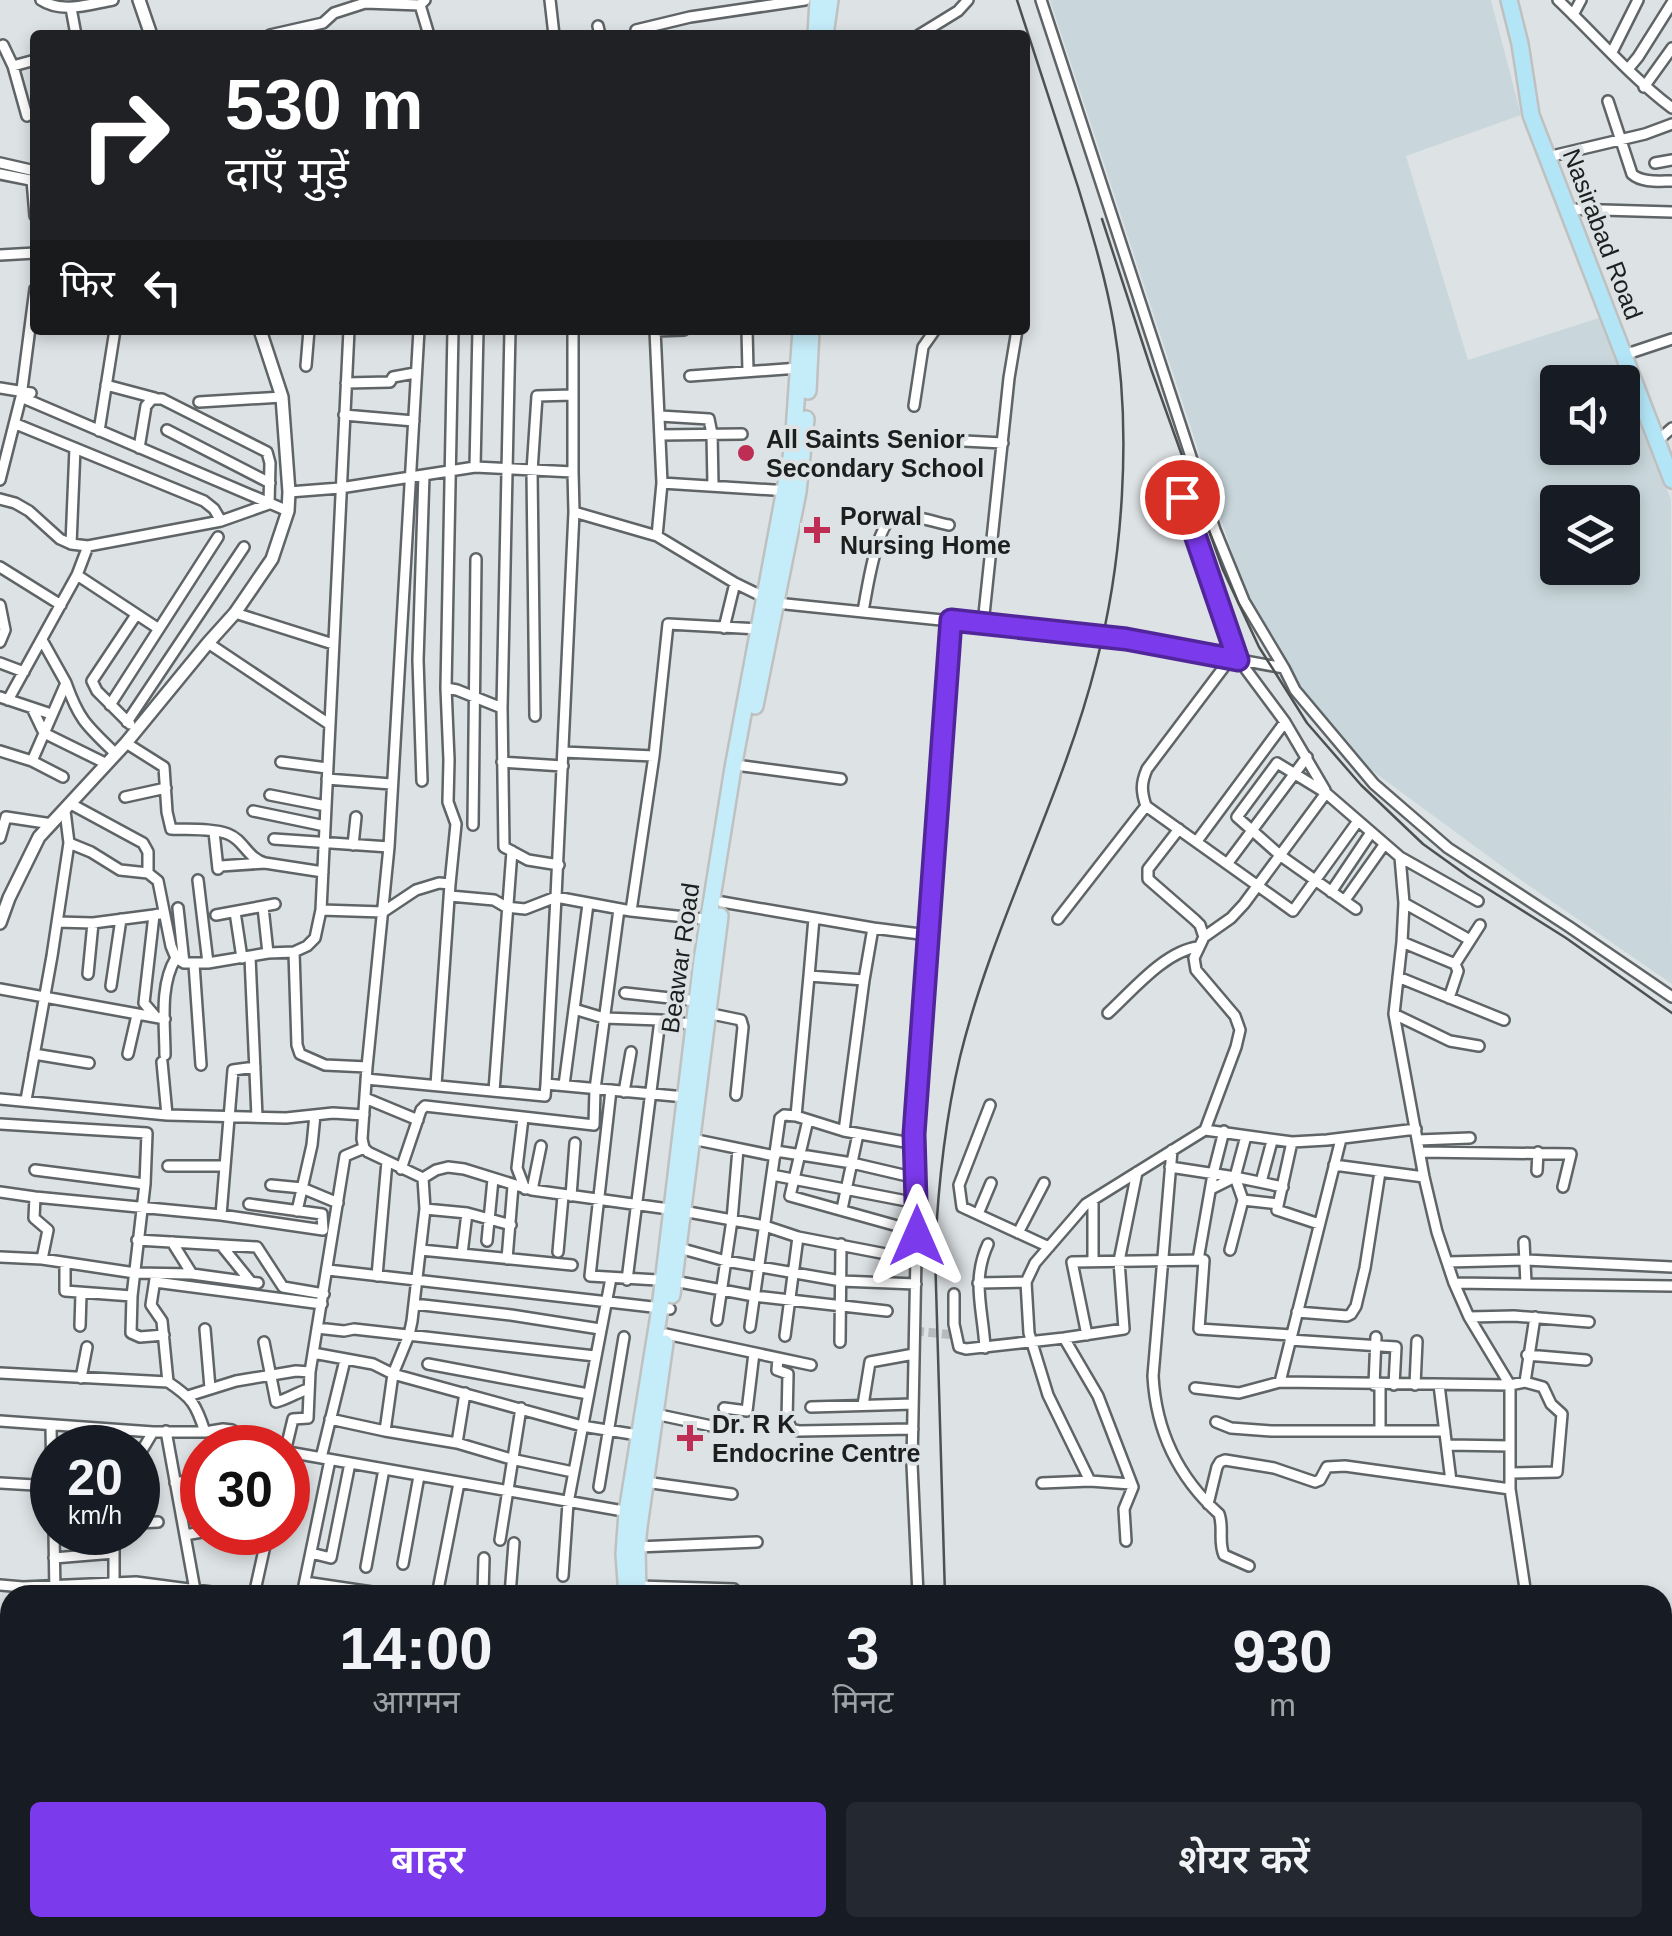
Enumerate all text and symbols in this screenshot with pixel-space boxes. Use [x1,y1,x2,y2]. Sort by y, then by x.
text: 530 m [225,66,423,144]
icon: right [60,70,190,200]
street label: Nasirabad Road [1558,145,1648,323]
text: दाएँ मुड़ें [225,148,349,199]
icon: left [135,260,190,315]
text: फिर [60,263,115,305]
map controls [1540,365,1640,585]
button: sound [1540,365,1640,465]
place label: All Saints Senior Secondary School [766,425,984,482]
marker: All Saints Senior Secondary School [735,442,757,464]
pin [1140,455,1225,540]
icon: arrive [1155,470,1210,525]
button: layers [1540,485,1640,585]
place label: Porwal Nursing Home [840,502,1011,559]
marker: Porwal Nursing Home [804,517,830,543]
street label: Beawar Road [656,881,704,1035]
position arrow [865,1184,969,1288]
place label: Dr. R K Endocrine Centre [712,1410,920,1467]
speed limit sign: 30 [180,1425,310,1555]
marker: Dr. R K Endocrine Centre [677,1425,703,1451]
text: 20 [67,1450,123,1506]
text: km/h [68,1501,122,1529]
text: 14:00 [339,1615,493,1682]
text: 3 [846,1615,879,1682]
text: 930 [1233,1618,1333,1685]
text: आगमन [372,1684,460,1720]
text: मिनट [832,1684,893,1720]
text: m [1269,1687,1296,1723]
button: बाहर [30,1802,826,1917]
button: शेयर करें [846,1802,1642,1917]

